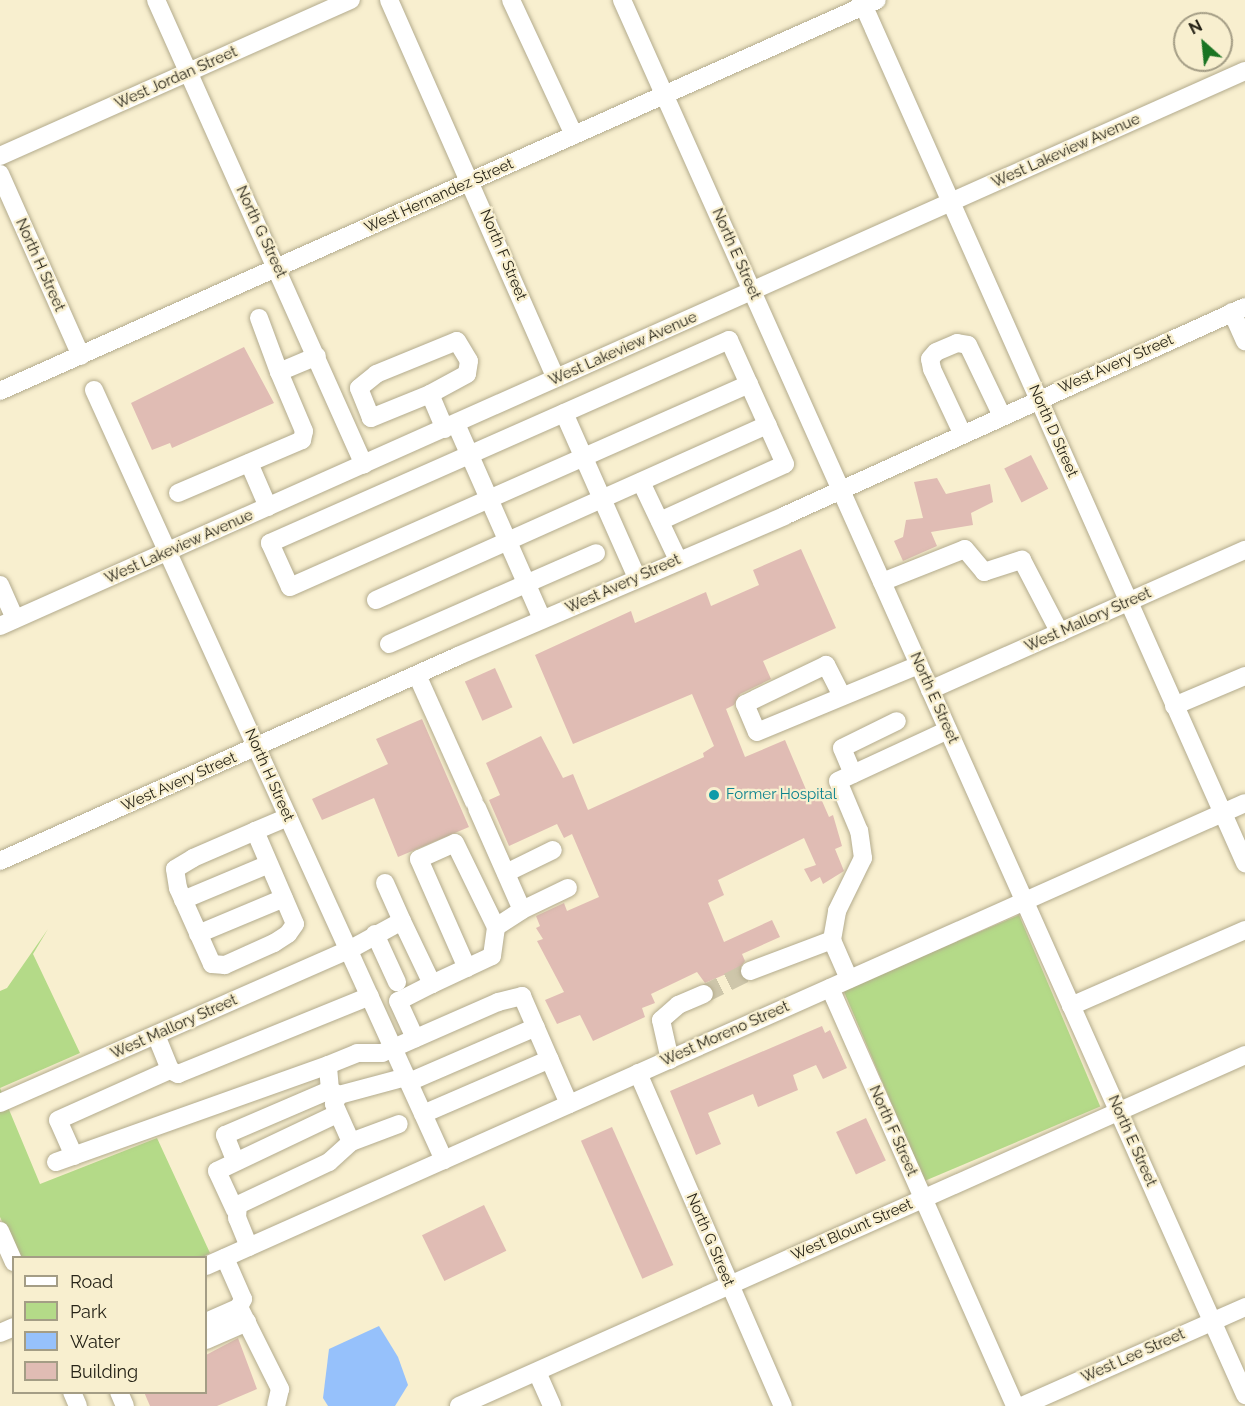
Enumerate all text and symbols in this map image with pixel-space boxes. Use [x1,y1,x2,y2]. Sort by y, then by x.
north arrow [1173,12,1233,72]
text: N [1186,16,1205,39]
street label: West Jordan Street [112,43,240,113]
street label: West Lakeview Avenue [989,110,1143,192]
street label: West Hernandez Street [362,155,516,237]
street label: North G Street [232,183,290,281]
street label: North E Street [708,206,764,302]
street label: North F Street [476,207,530,303]
street label: North H Street [11,216,69,314]
street label: West Lakeview Avenue [546,308,700,390]
street label: West Avery Street [1055,330,1177,398]
street label: North D Street [1025,382,1081,480]
street label: West Lakeview Avenue [102,506,256,588]
street label: West Avery Street [562,550,684,618]
street label: West Mallory Street [1022,584,1154,656]
street label: North E Street [906,650,962,746]
street label: North H Street [240,726,298,824]
street label: West Avery Street [118,748,240,816]
place label: Former Hospital [726,786,837,804]
marker: Former Hospital [707,788,721,802]
street label: West Mallory Street [108,991,240,1063]
street label: West Moreno Street [658,998,792,1070]
street label: North F Street [865,1083,921,1179]
street label: North E Street [1104,1093,1160,1189]
street label: North G Street [682,1191,738,1289]
street label: West Blount Street [789,1195,915,1265]
legend [12,1256,207,1394]
text: Road [70,1271,113,1292]
text: Park [70,1301,107,1322]
street label: West Lee Street [1079,1325,1187,1387]
text: Water [70,1331,120,1352]
text: Building [70,1361,138,1382]

